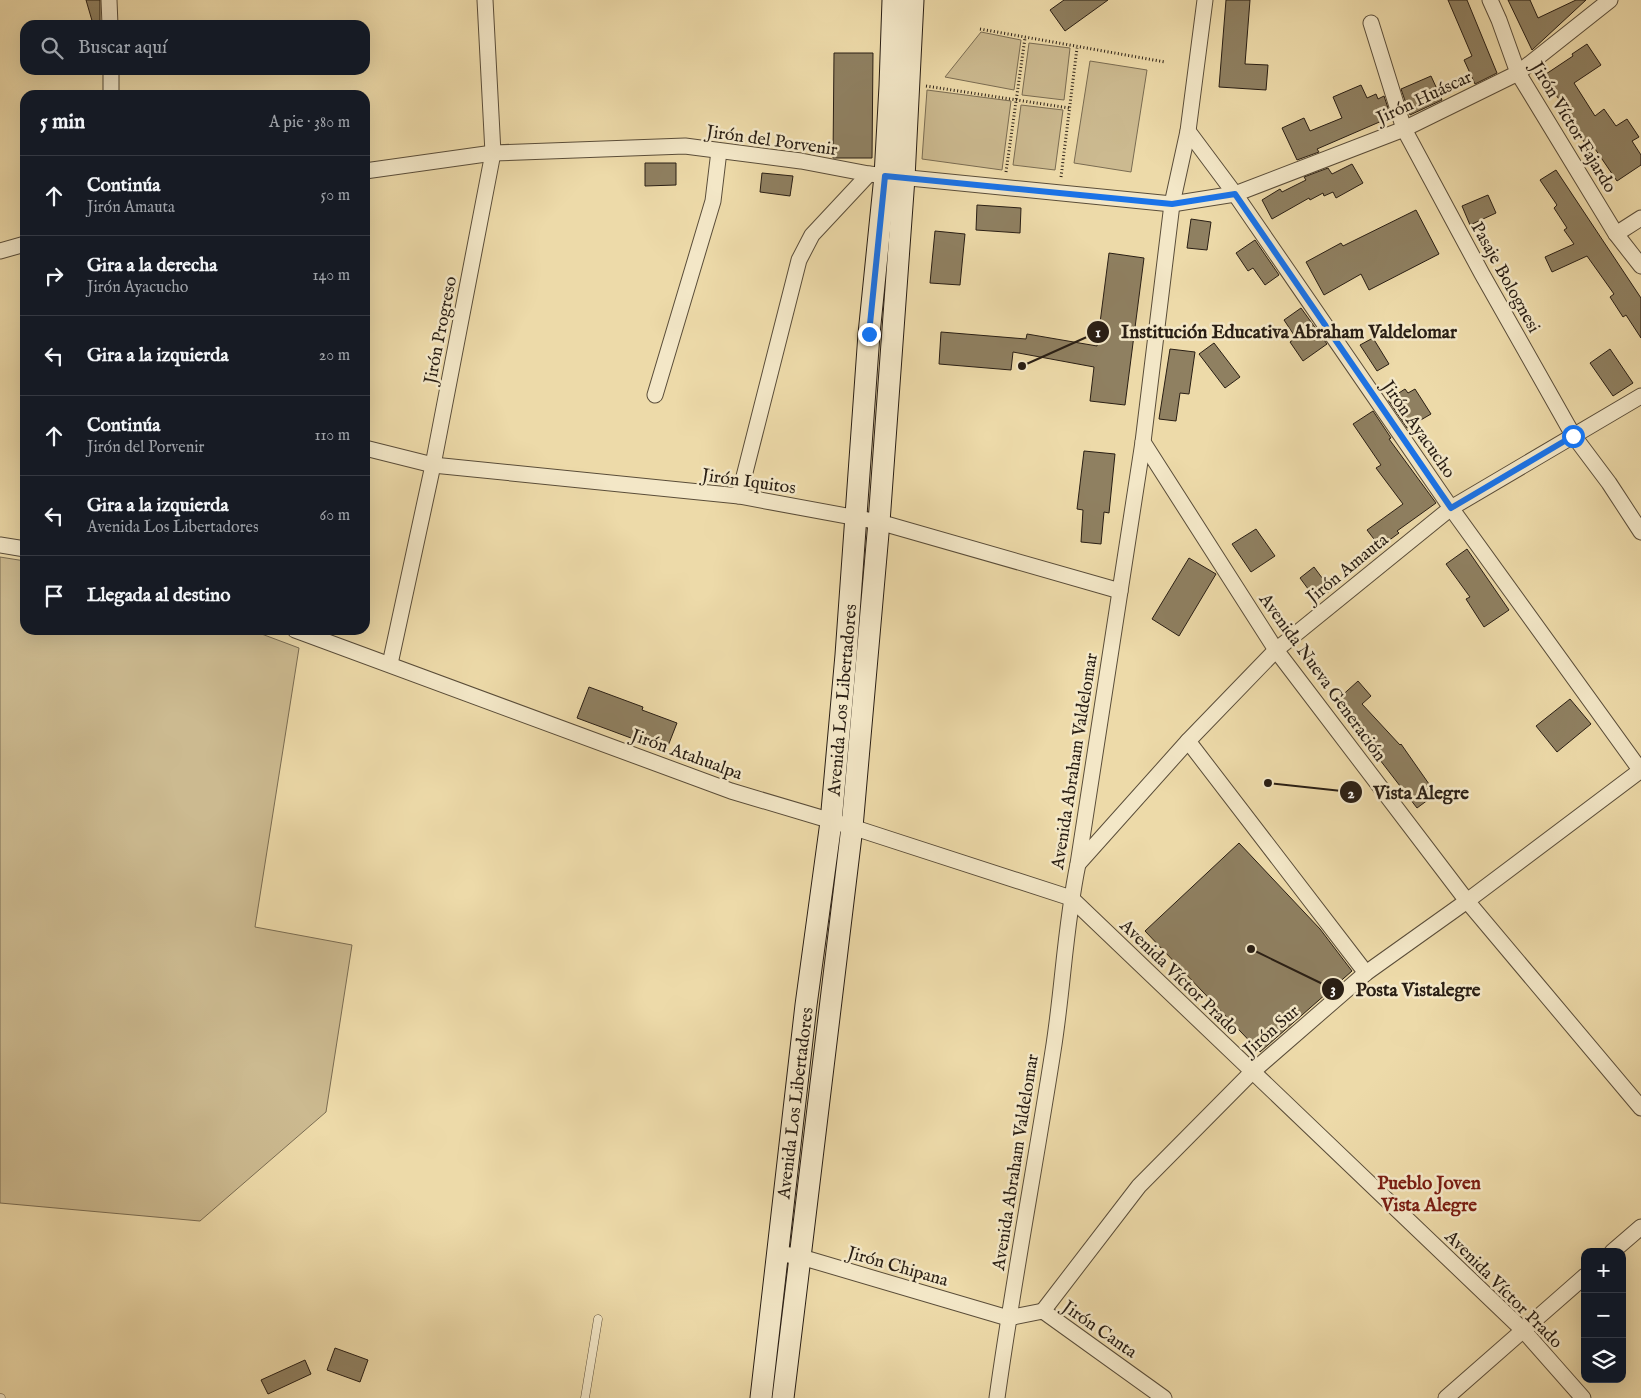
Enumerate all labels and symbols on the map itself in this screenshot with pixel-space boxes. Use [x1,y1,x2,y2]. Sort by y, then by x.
street label: Jirón Víctor Fajardo [1524,56,1621,198]
street label: Jirón Huáscar [1371,66,1476,131]
street label: Jirón del Porvenir [703,121,839,162]
street label: Pasaje Bolognesi [1465,218,1545,337]
street label: Jirón Progreso [419,274,463,388]
callout: Institución Educativa Abraham Valdelomar [1086,315,1467,349]
text: Institución Educativa Abraham Valdelomar [1121,321,1458,345]
route end [858,323,881,346]
text: 1 [1095,323,1101,342]
street label: Jirón Ayacucho [1375,375,1460,483]
route start [1562,425,1585,448]
street label: Jirón Iquitos [698,464,797,500]
street label: Jirón Amauta [1301,529,1394,610]
street label: Avenida Nueva Generación [1252,588,1391,767]
street label: Avenida Los Libertadores [824,603,863,798]
street label: Avenida Abraham Valdelomar [1047,651,1104,872]
street label: Jirón Atahualpa [626,724,746,786]
callout: Vista Alegre [1339,775,1479,809]
text: Vista Alegre [1372,782,1469,806]
text: 2 [1347,784,1355,803]
street label: Avenida Víctor Prado [1114,914,1244,1041]
callout: Posta Vistalegre [1320,972,1490,1006]
text: Posta Vistalegre [1355,979,1481,1003]
text: 3 [1330,980,1336,999]
street label: Jirón Sur [1238,1000,1305,1063]
street label: Avenida Los Libertadores [773,1006,820,1201]
street label: Avenida Abraham Valdelomar [988,1052,1045,1273]
district label: Pueblo Joven Vista Alegre [1377,1172,1481,1218]
street label: Avenida Víctor Prado [1438,1225,1567,1354]
street label: Jirón Chipana [843,1242,951,1293]
street label: Jirón Canta [1056,1295,1141,1364]

